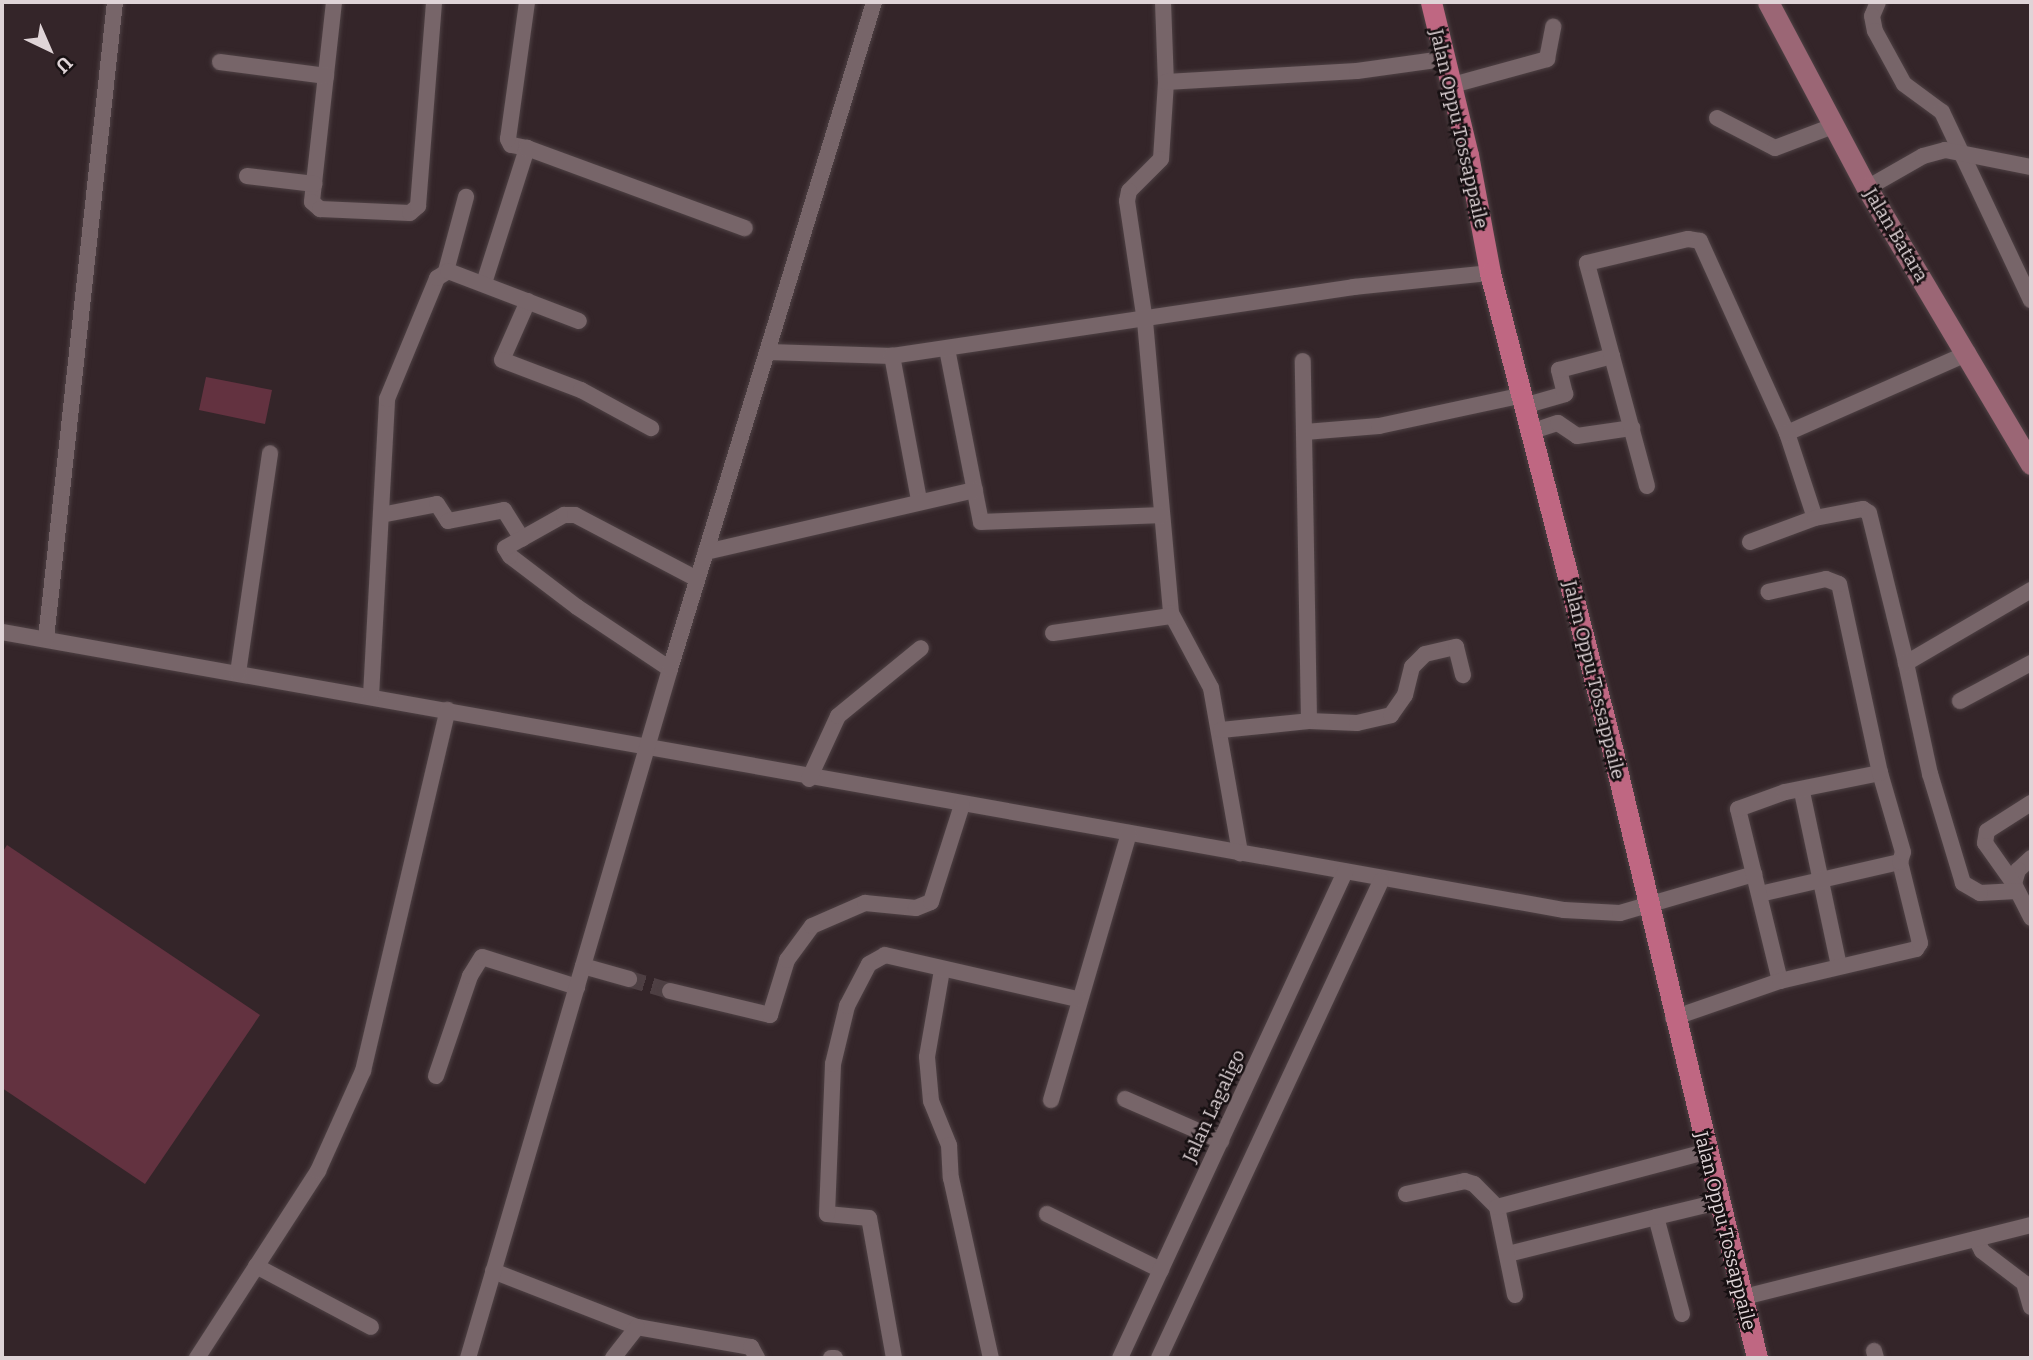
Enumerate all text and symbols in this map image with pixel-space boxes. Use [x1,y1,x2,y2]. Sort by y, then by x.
north arrow [14,14,84,84]
street label: Jalan Oppu Tossappaile [1425,27,1493,231]
text: U [51,51,77,78]
street label: Jalan Batara [1859,184,1933,286]
street label: Jalan Oppu Tossappaile [1558,578,1630,782]
street label: Jalan Lagaligo [1178,1046,1250,1166]
street label: Jalan Oppu Tossappaile [1689,1129,1761,1333]

